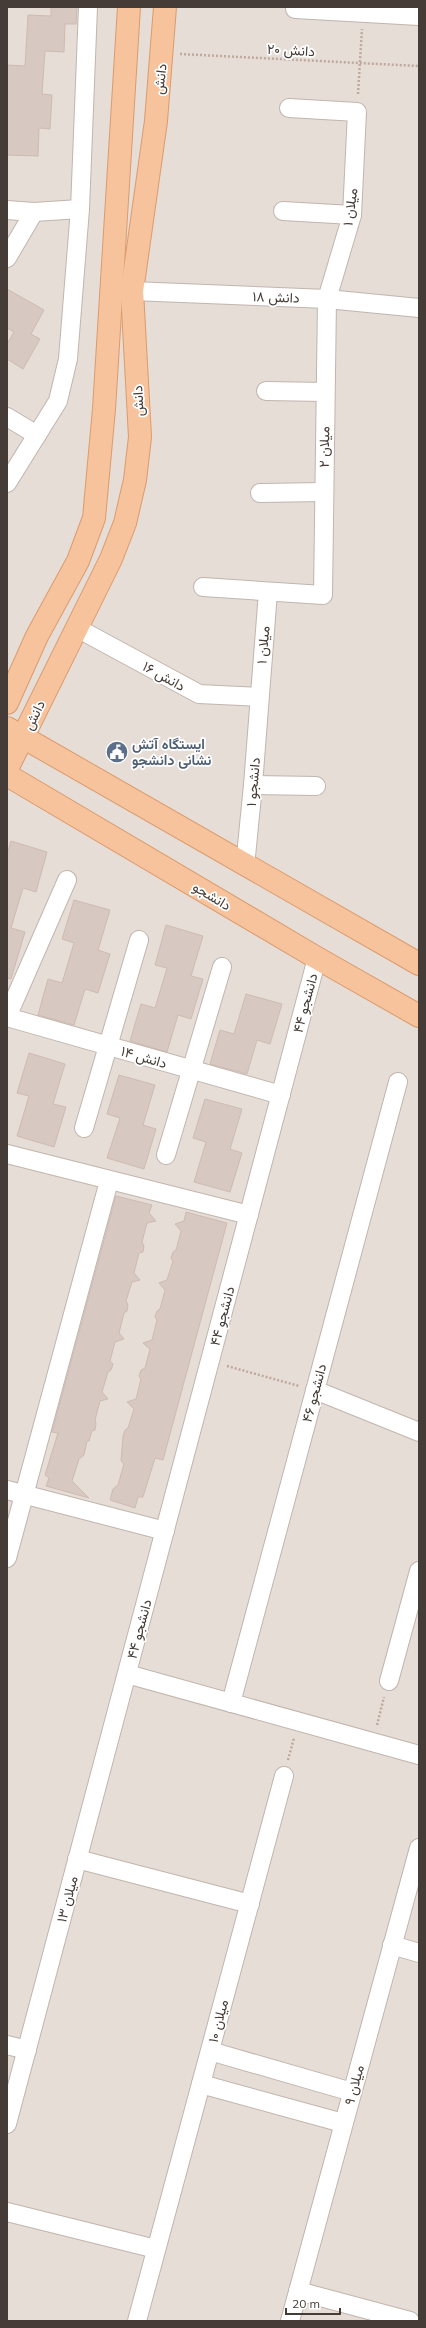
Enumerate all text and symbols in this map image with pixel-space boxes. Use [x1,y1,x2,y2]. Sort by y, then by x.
street label: دانش ۲۰ [266,40,316,60]
street label: دانش [149,62,171,95]
street label: میلان ۱ [338,187,362,227]
street label: دانش ۱۸ [252,287,300,307]
street label: دانش [128,385,148,417]
street label: میلان ۲ [315,426,333,468]
street label: میلان ۱ [252,625,274,665]
street label: دانش ۱۶ [140,657,189,695]
street label: دانش [19,697,49,733]
place label: ایستگاه آتش نشانی دانشجو [132,735,211,769]
public building icon: ایستگاه آتش نشانی دانشجو [104,739,130,765]
street label: دانشجو ۱ [242,756,264,807]
street label: دانشجو [190,878,235,915]
street label: دانشجو ۴۴ [288,971,322,1035]
street label: دانش ۱۴ [119,1042,169,1072]
street label: دانشجو ۴۴ [205,1284,239,1348]
street label: دانشجو ۴۶ [298,1361,331,1424]
street label: دانشجو ۴۴ [122,1597,156,1661]
street label: میلان ۱۳ [52,1874,82,1924]
street label: میلان ۱۰ [204,1997,232,2045]
street label: میلان ۹ [340,2063,368,2107]
scale bar [286,2290,340,2316]
text: 20 m [292,2296,320,2311]

